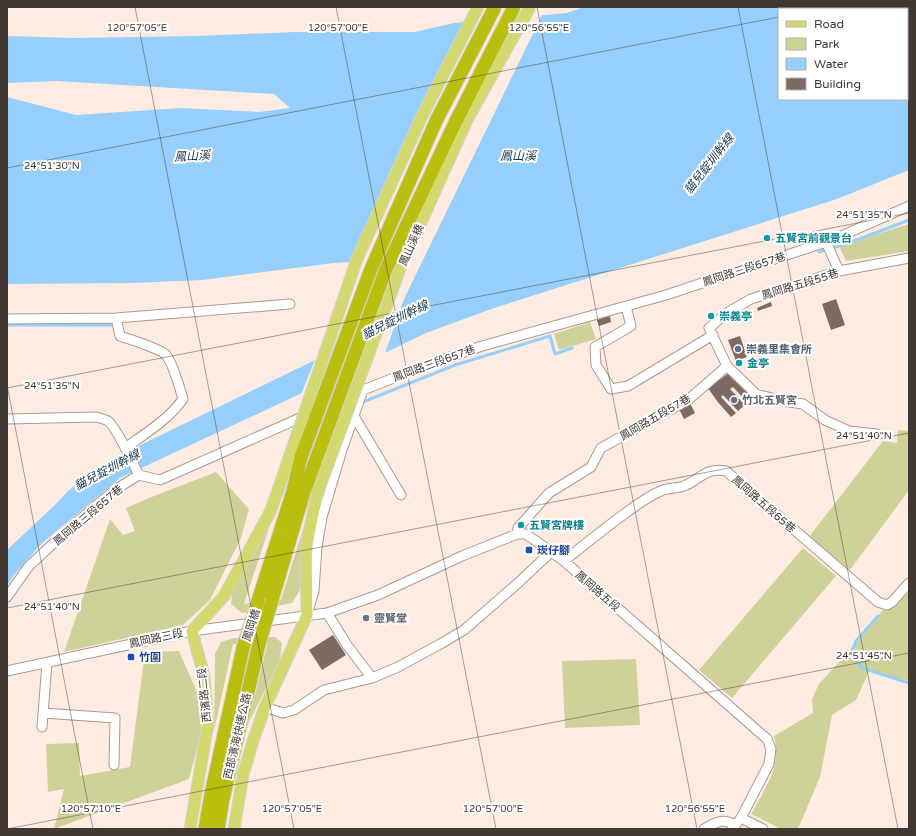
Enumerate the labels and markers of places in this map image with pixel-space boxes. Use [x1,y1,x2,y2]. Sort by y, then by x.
place label: 五賢宮前觀景台 [775,232,852,245]
marker: 五賢宮前觀景台 [762,233,772,243]
place label: 崇義亭 [719,310,752,323]
marker: 崇義亭 [706,311,716,321]
place label: 崇義里集會所 [746,343,812,356]
marker: 崇義里集會所 [733,344,743,354]
place label: 金亭 [747,357,769,370]
marker: 金亭 [734,358,744,368]
place label: 竹北五賢宮 [742,394,797,407]
marker: 竹北五賢宮 [729,395,739,405]
place label: 五賢宮牌樓 [529,519,584,532]
marker: 五賢宮牌樓 [516,520,526,530]
place label: 崁仔腳 [537,544,570,557]
marker: 崁仔腳 [524,545,534,555]
place label: 靈賢堂 [374,612,407,625]
marker: 靈賢堂 [361,613,371,623]
place label: 竹圍 [139,651,161,664]
marker: 竹圍 [126,652,136,662]

